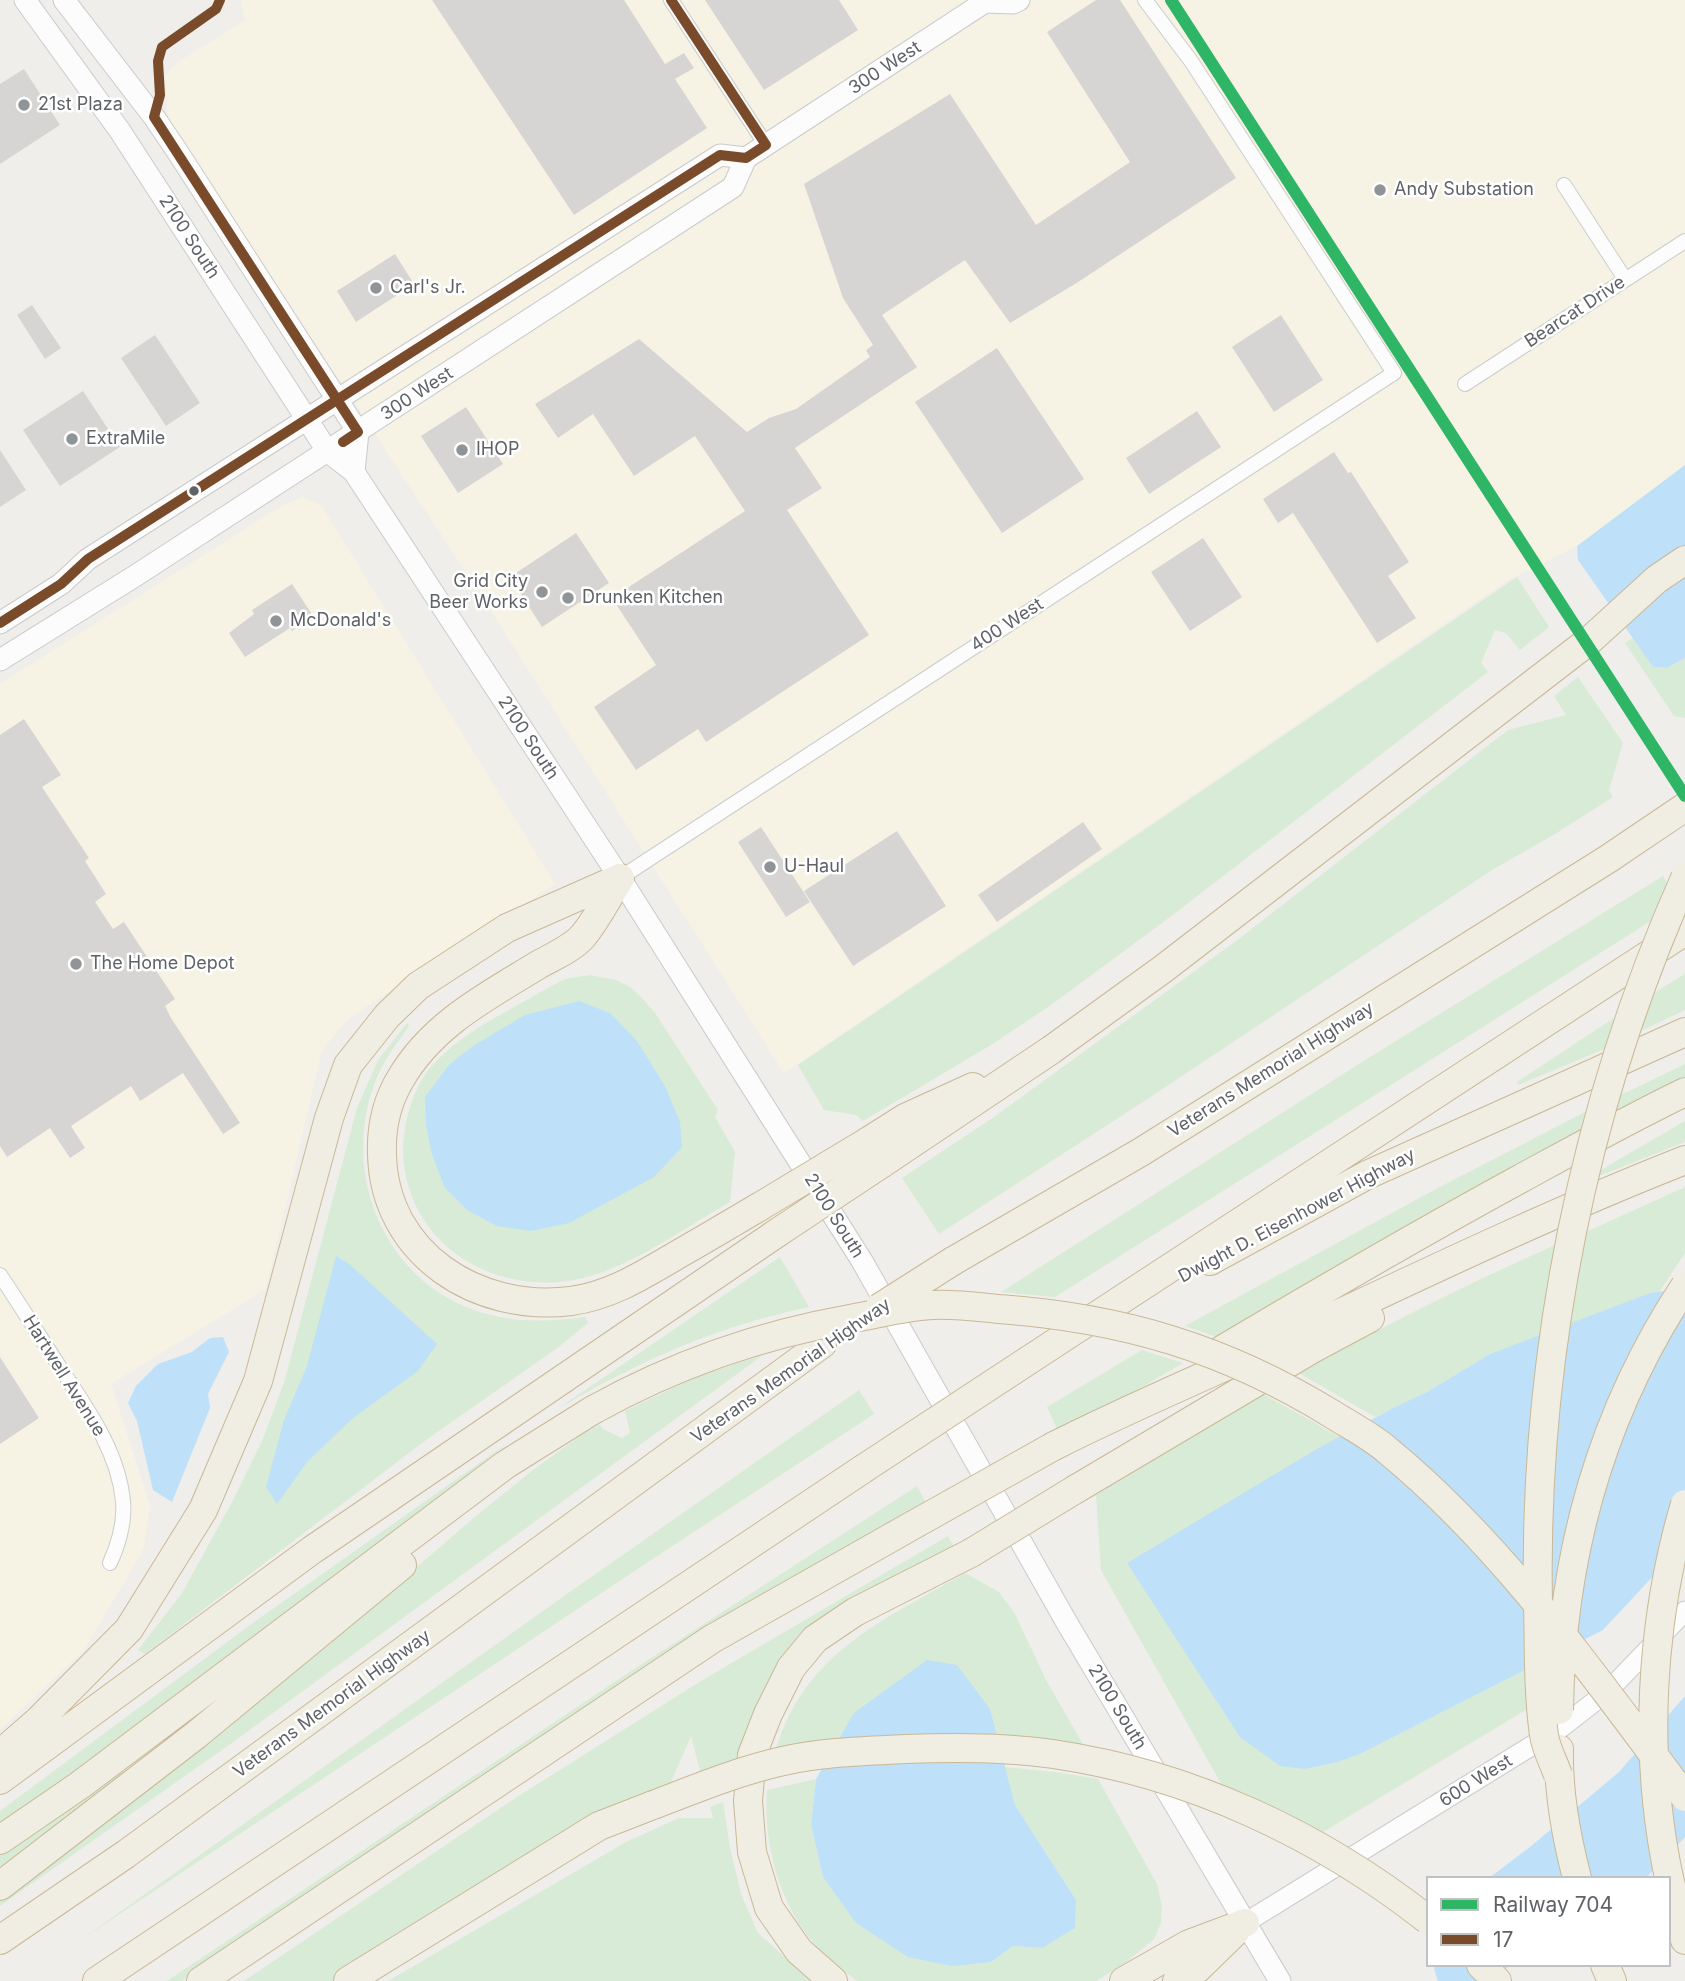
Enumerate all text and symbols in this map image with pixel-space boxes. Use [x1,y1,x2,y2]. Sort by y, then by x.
street label: 300 West [845,37,925,99]
place label: 21st Plaza [38,94,123,116]
marker: 21st Plaza [16,97,32,113]
place label: Andy Substation [1394,179,1534,201]
marker: Andy Substation [1372,182,1388,198]
street label: 2100 South [154,191,224,283]
street label: Bearcat Drive [1521,272,1629,352]
place label: Carl's Jr. [390,277,466,299]
marker: Carl's Jr. [368,280,384,296]
street label: 300 West [377,363,457,425]
place label: ExtraMile [86,428,165,450]
marker: ExtraMile [64,431,80,447]
place label: IHOP [476,439,519,461]
marker: IHOP [454,442,470,458]
unlabelled marker [187,484,201,498]
place label: Grid City Beer Works [429,571,528,614]
marker: Grid City Beer Works [534,584,550,600]
place label: Drunken Kitchen [582,587,723,609]
marker: Drunken Kitchen [560,590,576,606]
street label: 400 West [967,594,1047,656]
place label: McDonald's [290,610,391,632]
marker: McDonald's [268,613,284,629]
street label: 2100 South [493,692,563,784]
place label: U-Haul [784,856,844,878]
marker: U-Haul [762,859,778,875]
place label: The Home Depot [90,953,235,975]
marker: The Home Depot [68,956,84,972]
street label: Veterans Memorial Highway [1164,998,1378,1142]
street label: Dwight D. Eisenhower Highway [1175,1144,1419,1288]
street label: 2100 South [800,1170,868,1262]
street label: Veterans Memorial Highway [687,1294,895,1448]
street label: Hartwell Avenue [18,1312,110,1440]
street label: Veterans Memorial Highway [229,1625,435,1783]
street label: 2100 South [1083,1660,1151,1754]
street label: 600 West [1436,1750,1516,1812]
legend [1426,1876,1671,1967]
text: Railway 704 [1493,1892,1613,1917]
text: 17 [1493,1927,1513,1952]

